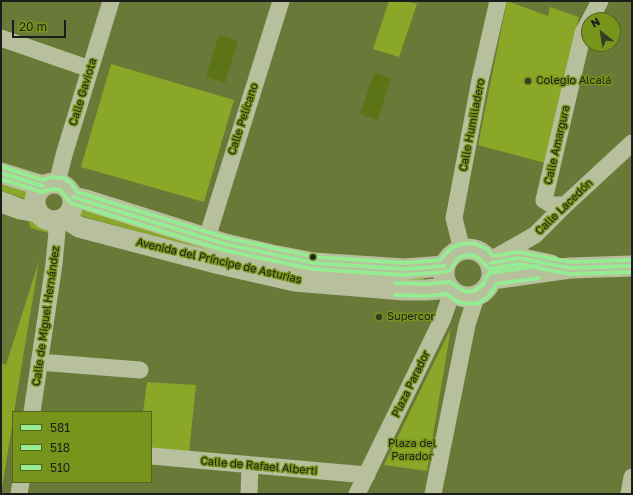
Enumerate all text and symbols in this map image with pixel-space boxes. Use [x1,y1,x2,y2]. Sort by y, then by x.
scale bar [14,12,68,38]
north arrow [581,12,621,52]
text: N [588,14,602,30]
text: 20 m [19,19,47,34]
street label: Calle Gaviota [66,57,100,127]
place label: Colegio Alcalá [536,74,611,88]
marker: Colegio Alcalá [523,76,533,86]
street label: Calle Humilladero [456,77,488,173]
street label: Calle Pelícano [225,81,261,157]
street label: Calle Amargura [541,104,573,186]
street label: Calle Lacedón [532,176,596,238]
street label: Avenida del Príncipe de Asturias [135,236,303,286]
street label: Calle de Miguel Hernández [30,245,62,387]
unlabelled marker [308,252,318,262]
place label: Supercor [387,310,435,324]
marker: Supercor [374,312,384,322]
street label: Plaza Parador [389,348,433,420]
legend [12,411,152,483]
text: 581 [50,420,70,435]
park label: Plaza del Parador [388,437,436,463]
text: 518 [50,440,70,455]
street label: Calle de Rafael Alberti [200,454,318,478]
text: 510 [50,460,70,475]

